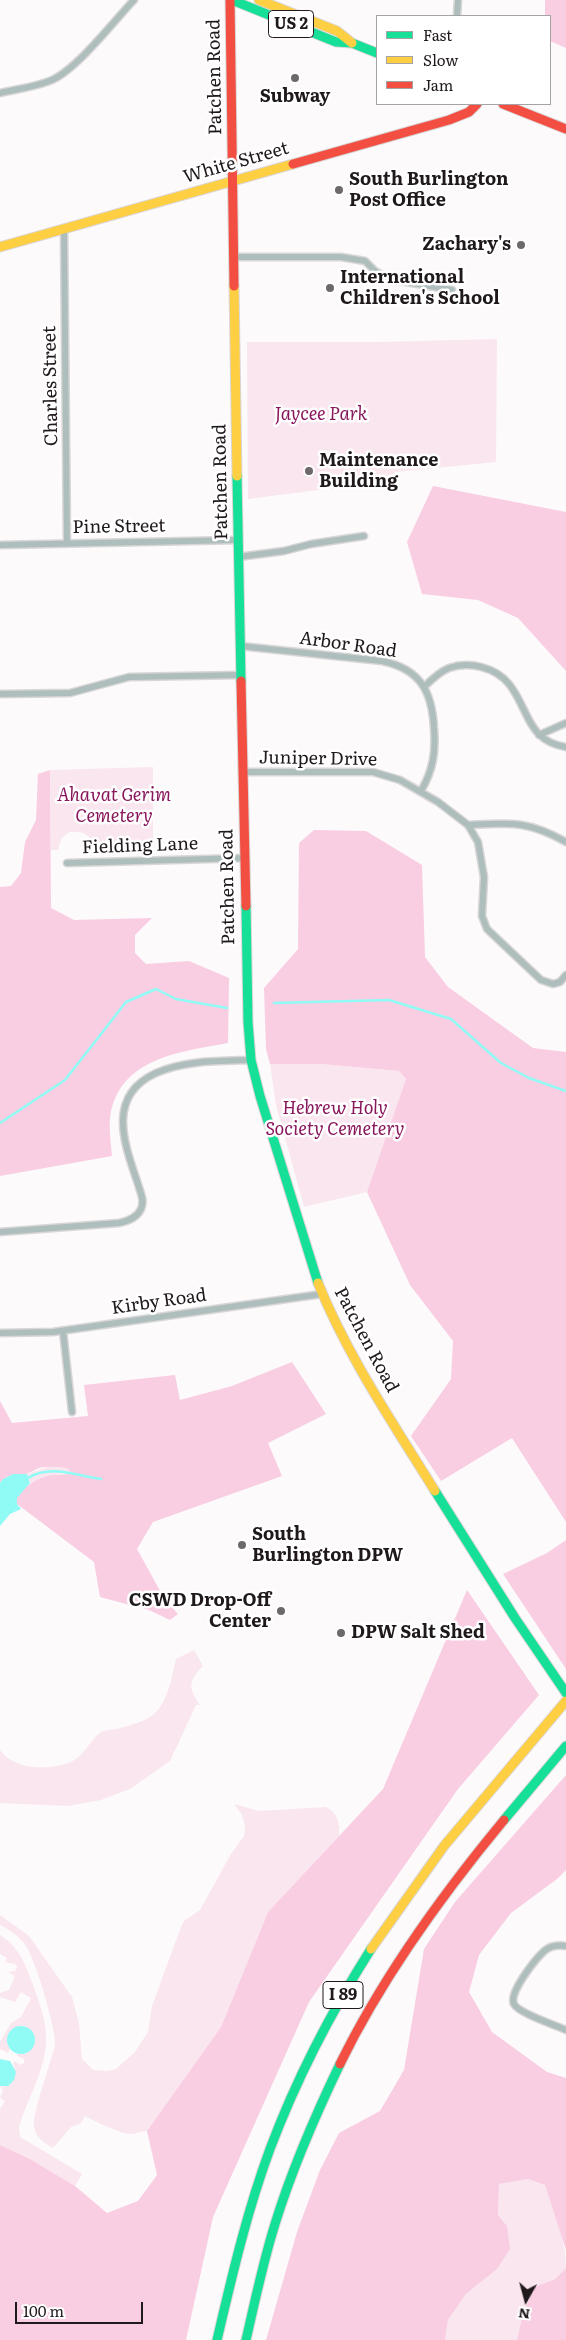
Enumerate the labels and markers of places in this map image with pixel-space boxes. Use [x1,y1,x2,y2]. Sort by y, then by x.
marker: Subway [289,72,301,84]
place label: Subway [260,86,330,108]
place label: South Burlington Post Office [349,169,508,212]
marker: South Burlington Post Office [333,184,345,196]
place label: Zachary's [422,234,511,256]
marker: Zachary's [515,239,527,251]
place label: International Children's School [340,267,500,310]
marker: International Children's School [324,282,336,294]
place label: Maintenance Building [319,450,438,492]
marker: Maintenance Building [303,465,315,477]
place label: South Burlington DPW [252,1524,403,1566]
marker: South Burlington DPW [236,1539,248,1551]
place label: CSWD Drop-Off Center [129,1590,271,1632]
marker: CSWD Drop-Off Center [275,1605,287,1617]
place label: DPW Salt Shed [351,1622,485,1644]
marker: DPW Salt Shed [335,1627,347,1639]

